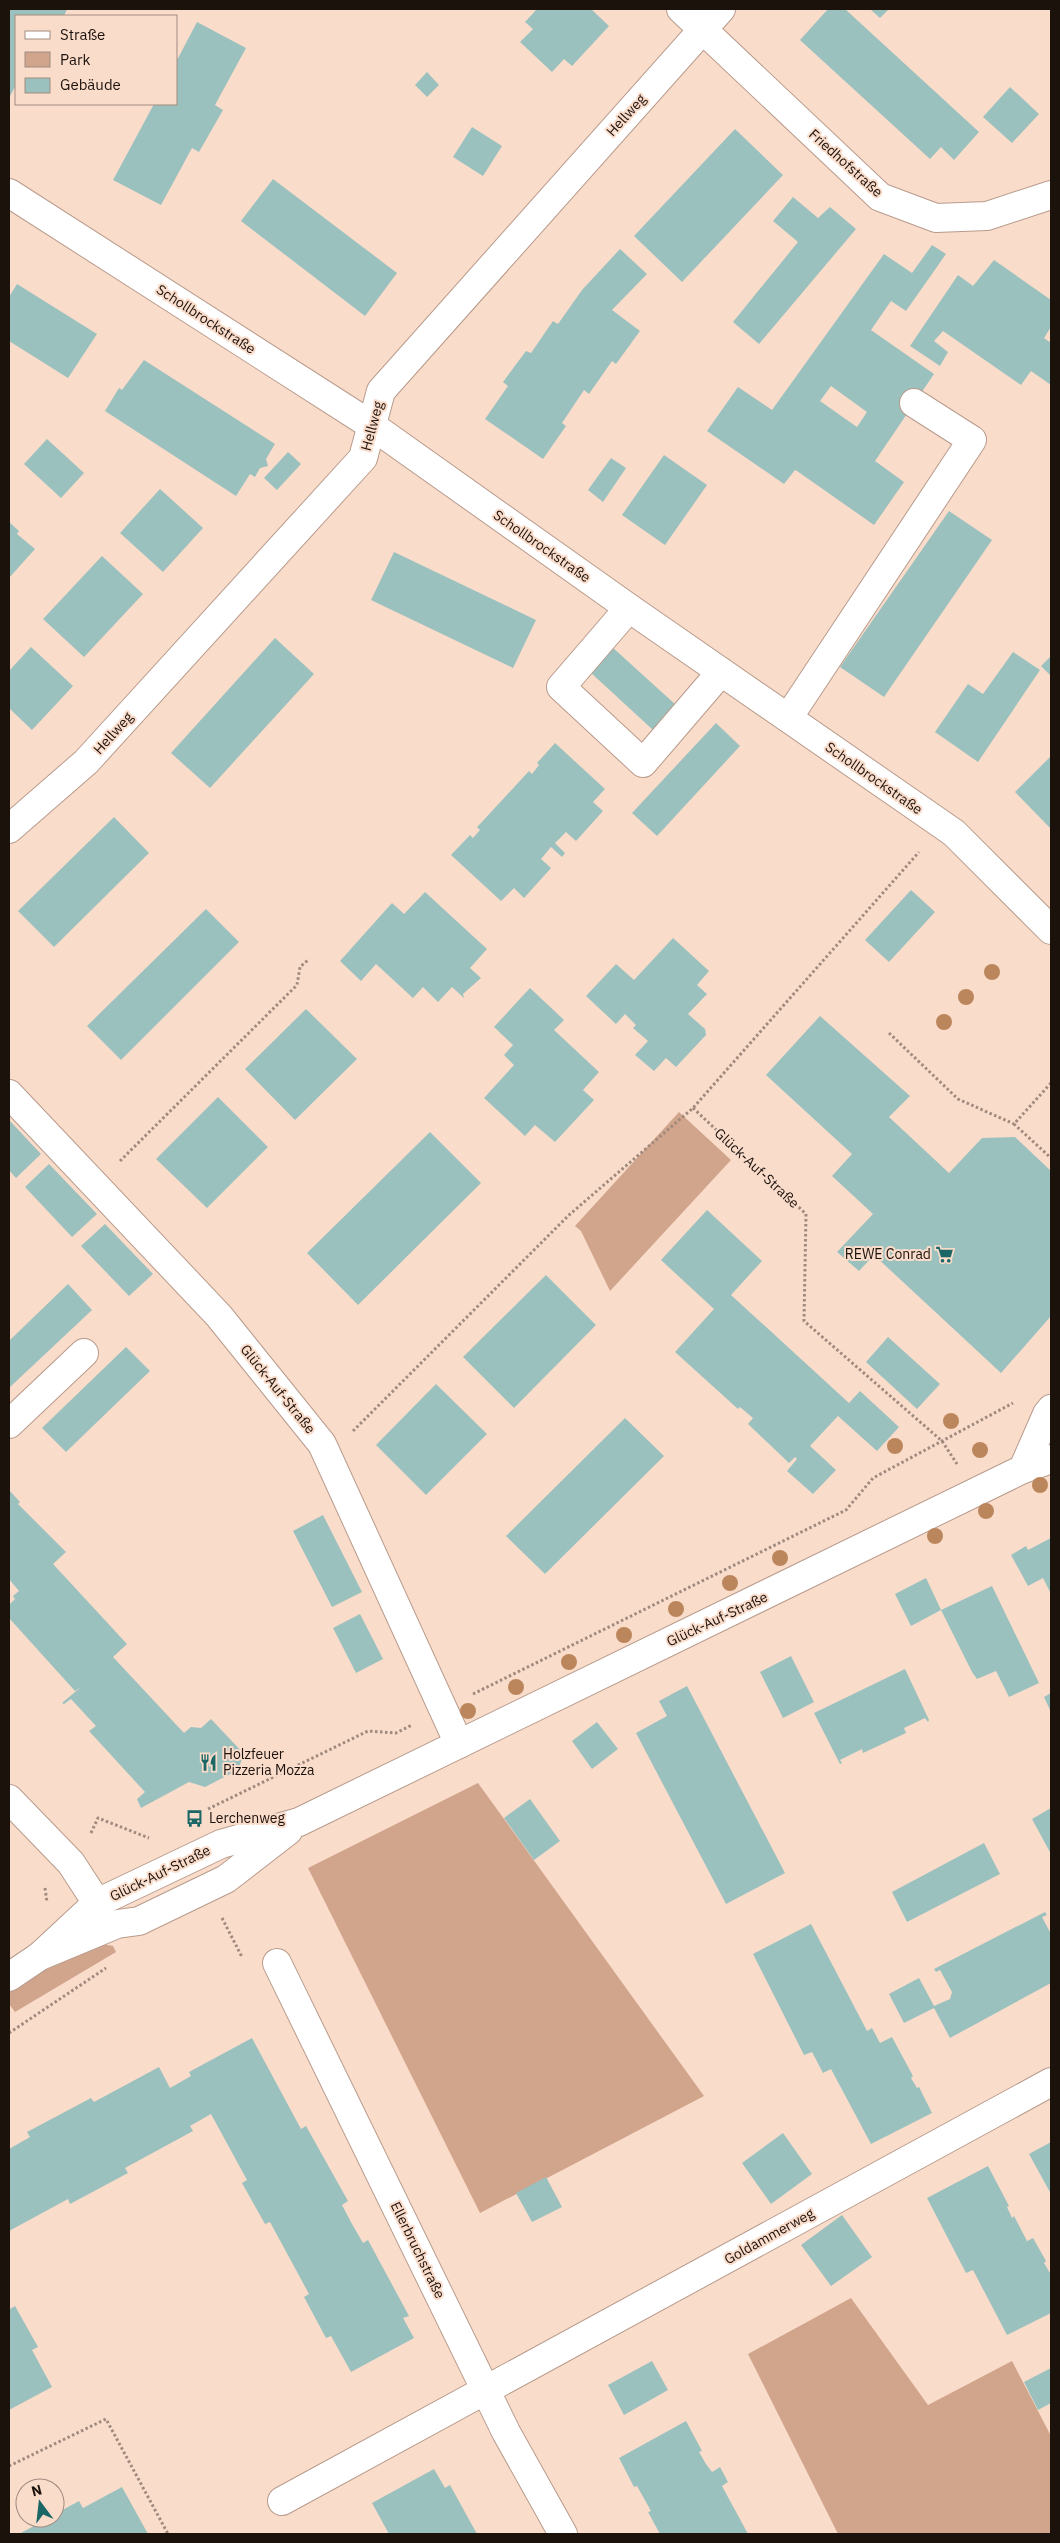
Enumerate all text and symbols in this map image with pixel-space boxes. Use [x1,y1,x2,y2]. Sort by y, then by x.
legend [15,15,178,105]
text: Straße [60,25,105,44]
text: Park [60,50,90,69]
text: Gebäude [60,75,121,94]
street label: Hellweg [602,90,650,140]
street label: Friedhofstraße [805,125,887,201]
street label: Schollbrockstraße [153,280,259,358]
street label: Hellweg [357,399,387,453]
street label: Schollbrockstraße [490,506,594,586]
street label: Hellweg [89,708,137,758]
street label: Schollbrockstraße [822,738,926,818]
street label: Glück-Auf-Straße [711,1124,803,1212]
supermarket icon: REWE Conrad [935,1244,955,1264]
place label: REWE Conrad [845,1245,931,1263]
street label: Glück-Auf-Straße [237,1341,320,1437]
street label: Glück-Auf-Straße [664,1588,771,1650]
place label: Holzfeuer Pizzeria Mozza [223,1745,315,1779]
restaurant icon: Holzfeuer Pizzeria Mozza [199,1752,219,1772]
bus stop icon: Lerchenweg [185,1808,205,1828]
place label: Lerchenweg [209,1809,286,1827]
street label: Glück-Auf-Straße [107,1841,213,1905]
street label: Ellerbruchstraße [387,2199,449,2302]
street label: Goldammerweg [721,2204,818,2268]
north arrow [15,2478,65,2528]
text: N [29,2480,44,2500]

